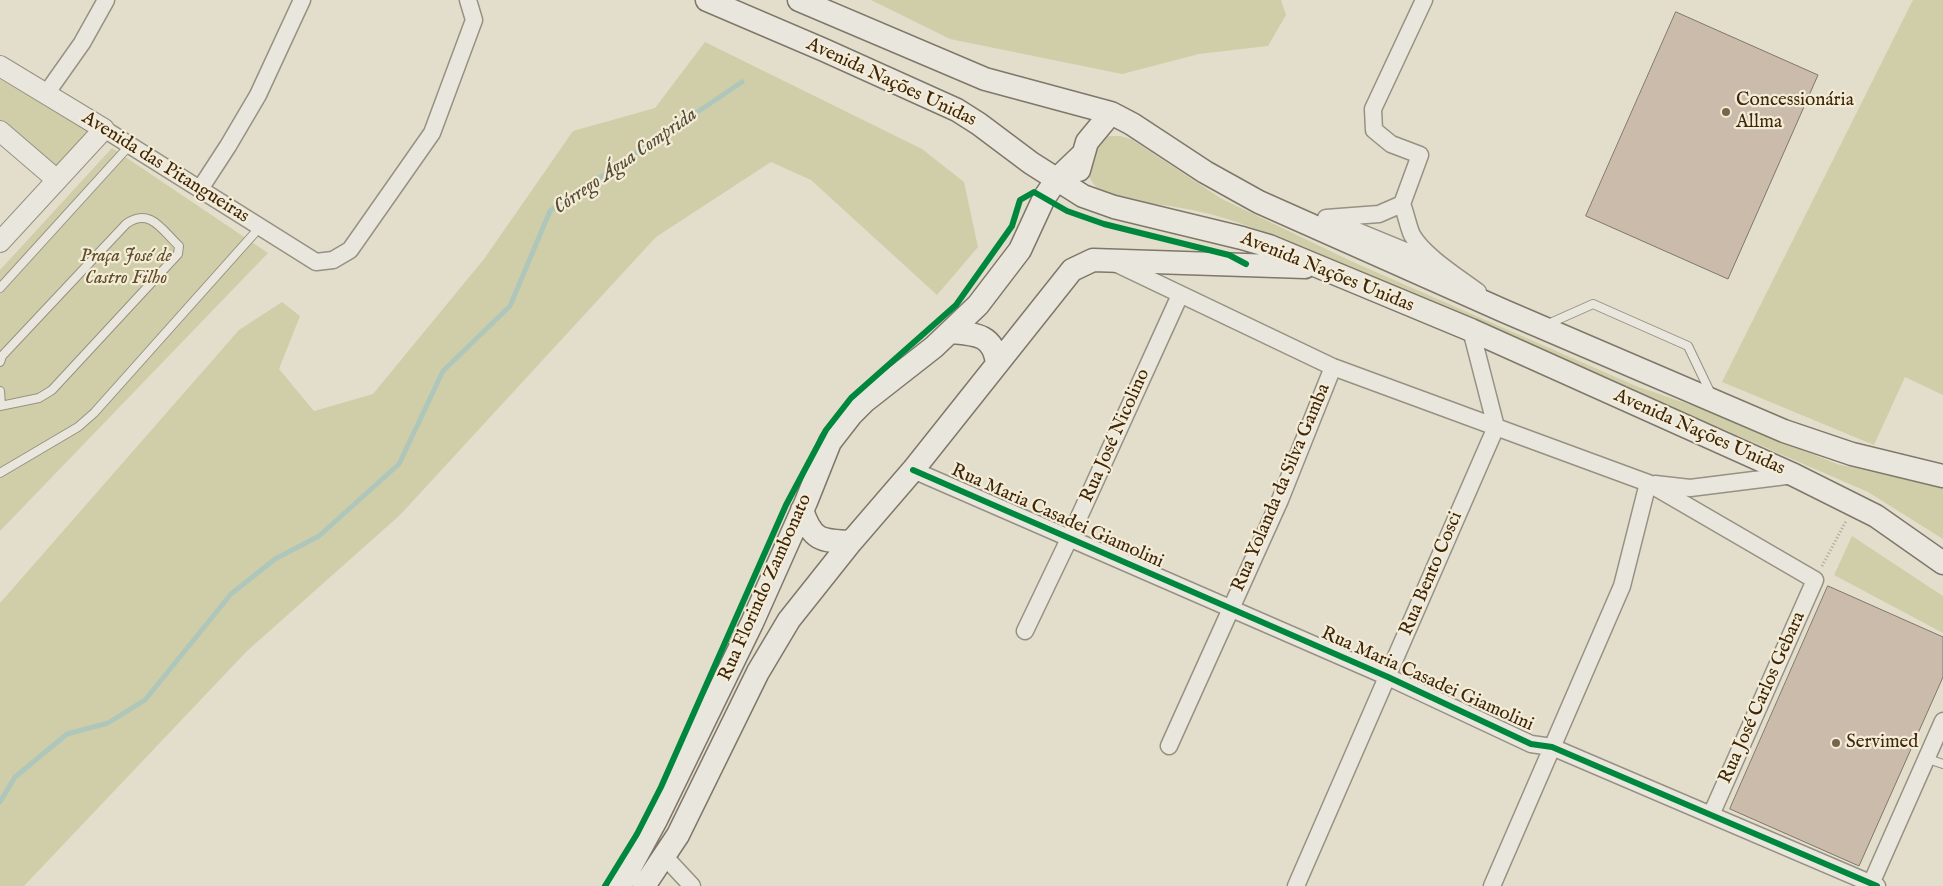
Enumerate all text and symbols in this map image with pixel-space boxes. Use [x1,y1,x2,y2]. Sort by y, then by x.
street label: Avenida Nações Unidas [802,34,980,132]
place label: Concessionária Allma [1736,90,1854,134]
water label: Córrego Água Comprida [550,103,702,221]
marker: Concessionária Allma [1720,106,1732,118]
street label: Avenida das Pitangueiras [77,107,253,229]
street label: Avenida Nações Unidas [1237,228,1417,318]
park label: Praça José de Castro Filho [80,246,172,290]
street label: Rua José Nicolino [1076,366,1156,506]
street label: Rua Yolanda da Silva Gamba [1228,381,1336,595]
street label: Avenida Nações Unidas [1610,385,1788,481]
street label: Rua Maria Casadei Giamolini [947,460,1167,574]
street label: Rua Florindo Zambonato [714,491,818,685]
street label: Rua Bento Cosci [1396,509,1468,639]
street label: Rua José Carlos Gebara [1715,608,1811,788]
street label: Rua Maria Casadei Giamolini [1317,623,1537,737]
place label: Servimed [1846,732,1918,754]
marker: Servimed [1830,737,1842,749]

